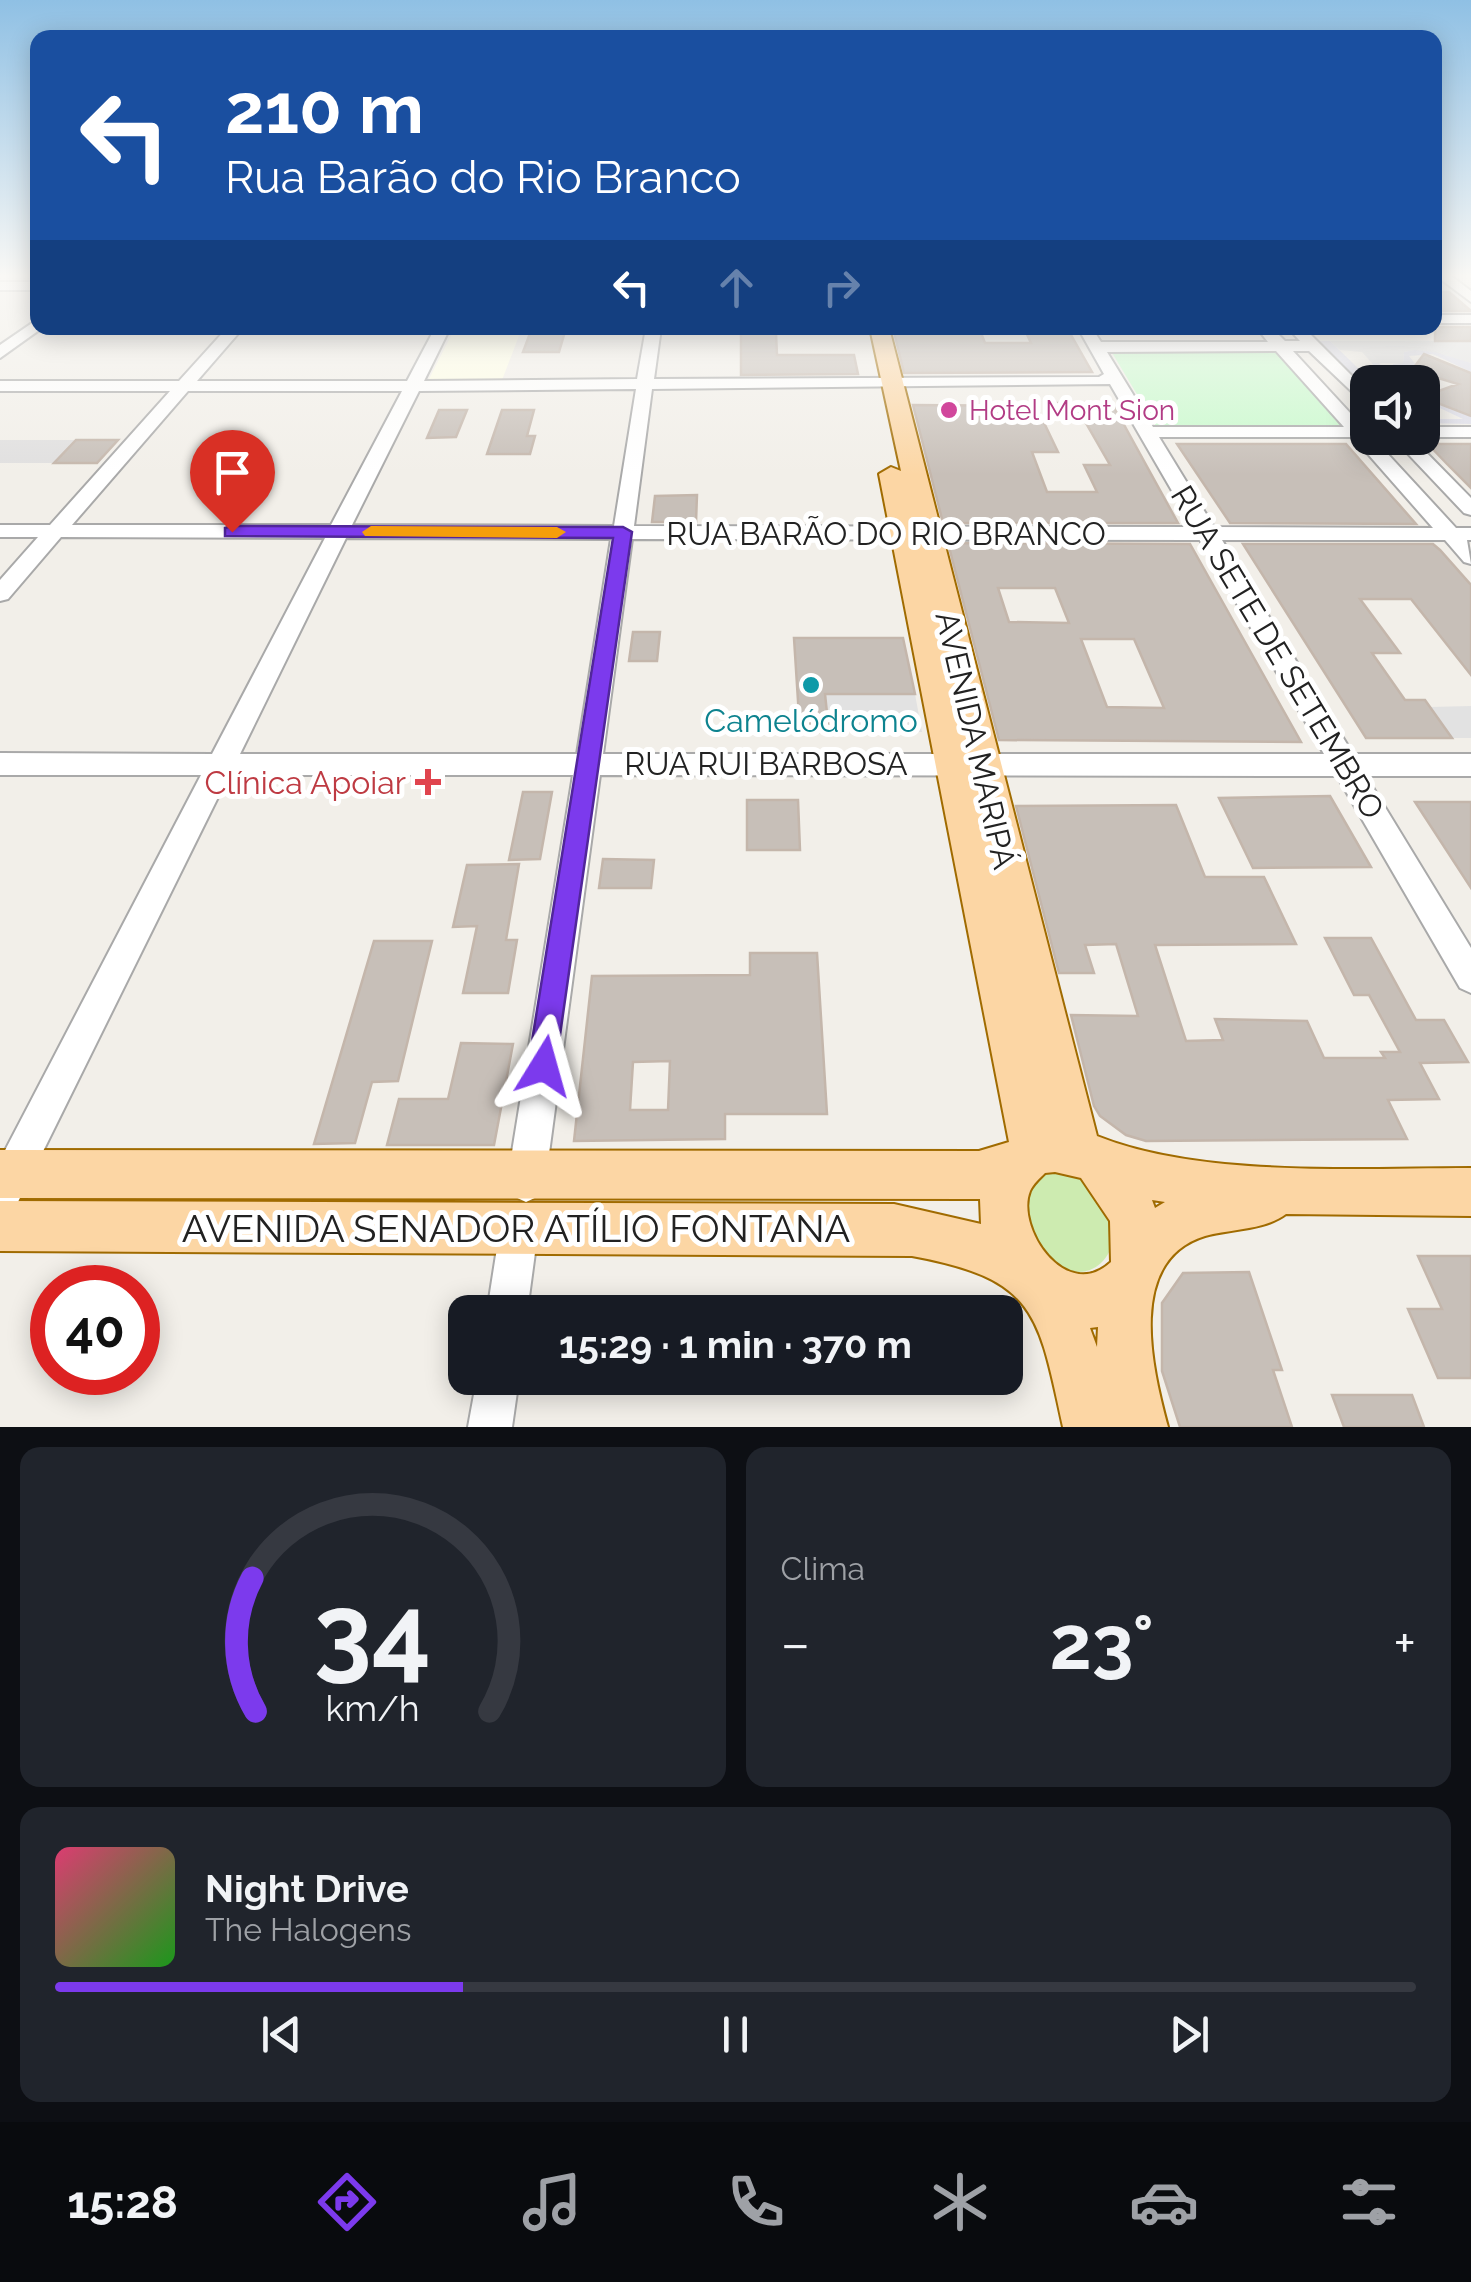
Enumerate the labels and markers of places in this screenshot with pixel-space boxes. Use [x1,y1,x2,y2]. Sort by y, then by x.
place label: Hotel Mont Sion [969,394,1175,427]
marker: Hotel Mont Sion [938,399,960,421]
pin [190,430,275,533]
marker: Camelódromo [800,674,822,696]
place label: Camelódromo [704,702,918,739]
place label: Clínica Apoiar [204,764,406,801]
marker: Clínica Apoiar [415,769,441,795]

